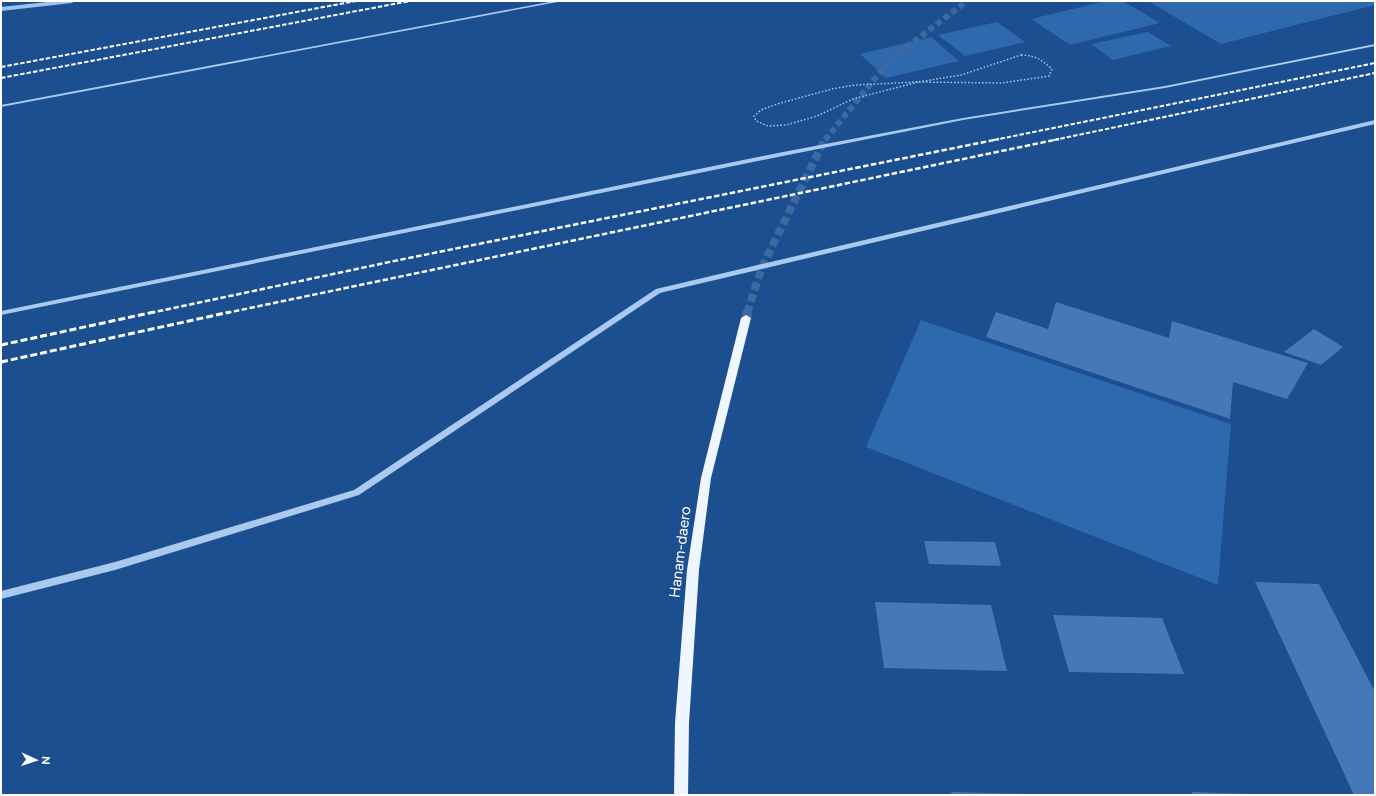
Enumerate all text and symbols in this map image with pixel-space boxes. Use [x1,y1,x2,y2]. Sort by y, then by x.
street label: Hanam-daero [665,505,695,599]
north arrow [16,740,56,780]
text: N [39,756,52,765]

